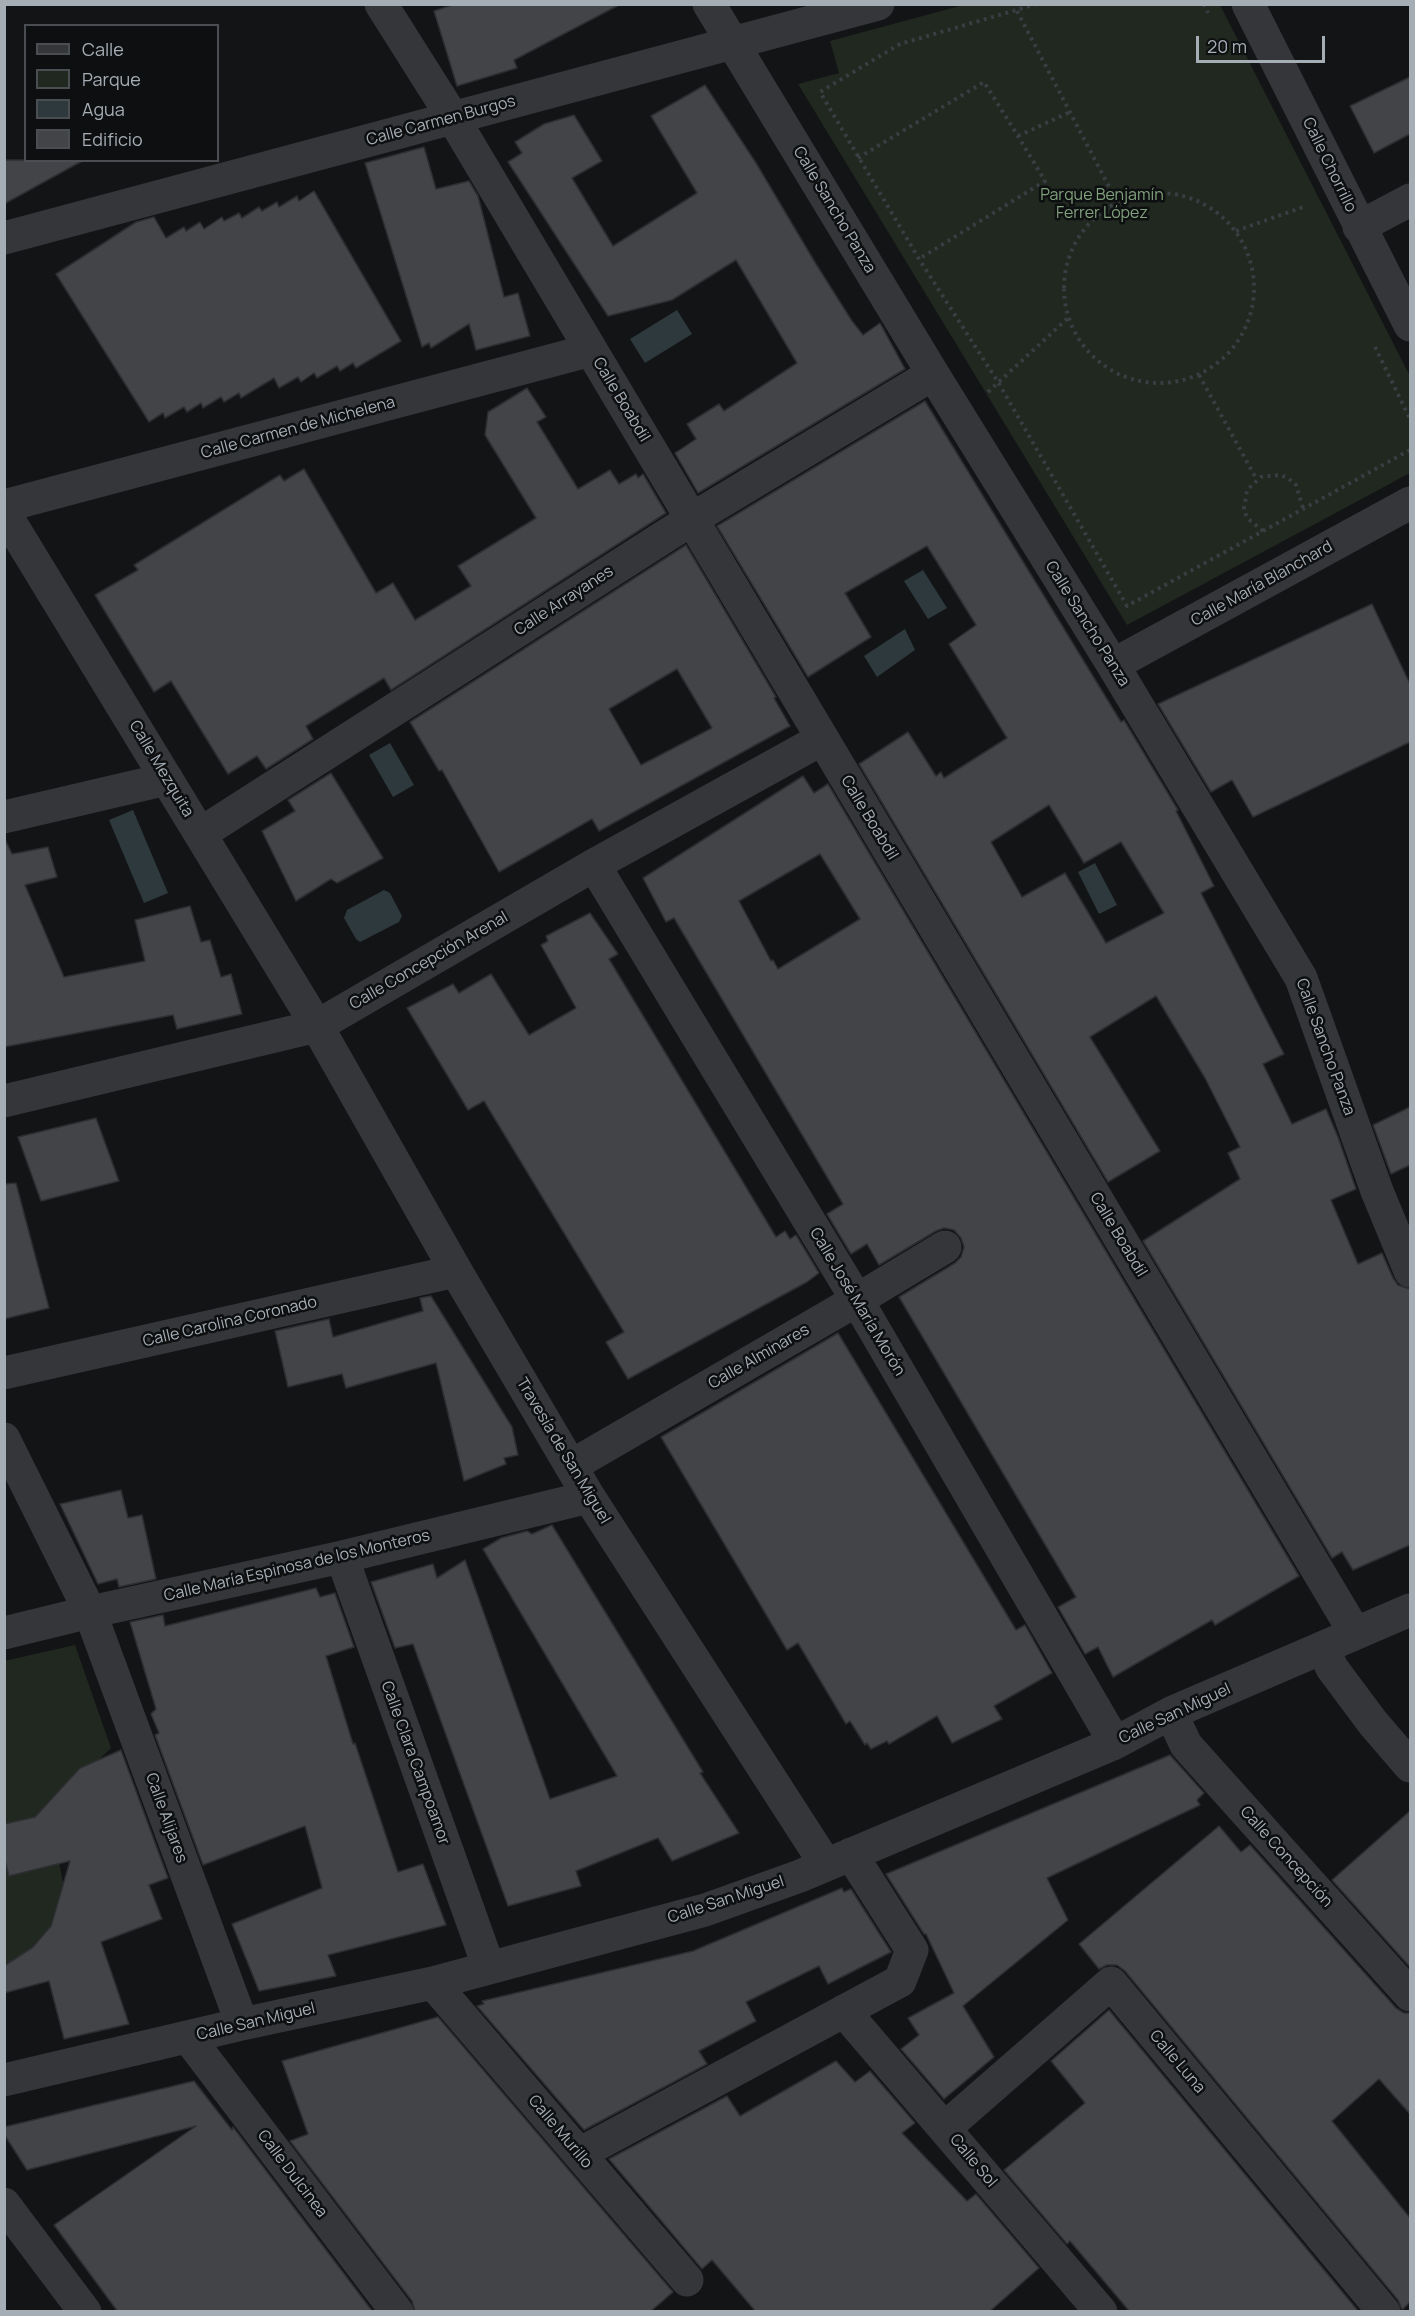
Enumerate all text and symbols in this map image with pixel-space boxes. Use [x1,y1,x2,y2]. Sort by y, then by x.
legend [24,24,219,162]
scale bar [1199,24,1328,62]
text: 20 m [1207,34,1247,58]
text: Calle [82,37,124,61]
text: Parque [82,67,141,91]
street label: Calle Carmen Burgos [364,92,518,150]
text: Agua [82,97,125,121]
street label: Calle Chorrillo [1298,115,1360,215]
text: Edificio [82,127,143,151]
street label: Calle Sancho Panza [789,143,879,277]
park label: Parque Benjamín Ferrer López [1040,186,1164,224]
street label: Calle Boabdil [588,354,654,446]
street label: Calle Carmen de Michelena [199,393,397,463]
street label: Calle María Blanchard [1188,537,1336,631]
street label: Calle Sancho Panza [1041,558,1133,690]
street label: Calle Arrayanes [511,562,617,640]
street label: Calle Mezquita [125,717,197,821]
street label: Calle Boabdil [836,772,902,864]
street label: Calle Concepción Arenal [347,908,511,1014]
street label: Calle Sancho Panza [1291,976,1359,1118]
street label: Calle Boabdil [1085,1189,1151,1281]
street label: Calle José María Morón [805,1224,909,1380]
street label: Calle Carolina Coronado [141,1293,319,1351]
street label: Calle Alminares [705,1320,813,1394]
street label: Travesía de San Miguel [512,1375,614,1527]
street label: Calle María Espinosa de los Monteros [162,1526,432,1606]
street label: Calle Clara Campoamor [376,1679,454,1847]
street label: Calle San Miguel [1116,1680,1234,1748]
street label: Calle Alijares [141,1770,191,1866]
street label: Calle Concepción [1236,1803,1336,1911]
street label: Calle San Miguel [665,1872,787,1928]
street label: Calle San Miguel [195,1999,317,2045]
street label: Calle Luna [1145,2027,1209,2097]
street label: Calle Murillo [524,2091,596,2173]
street label: Calle Dulcinea [253,2127,331,2221]
street label: Calle Sol [945,2131,1001,2191]

